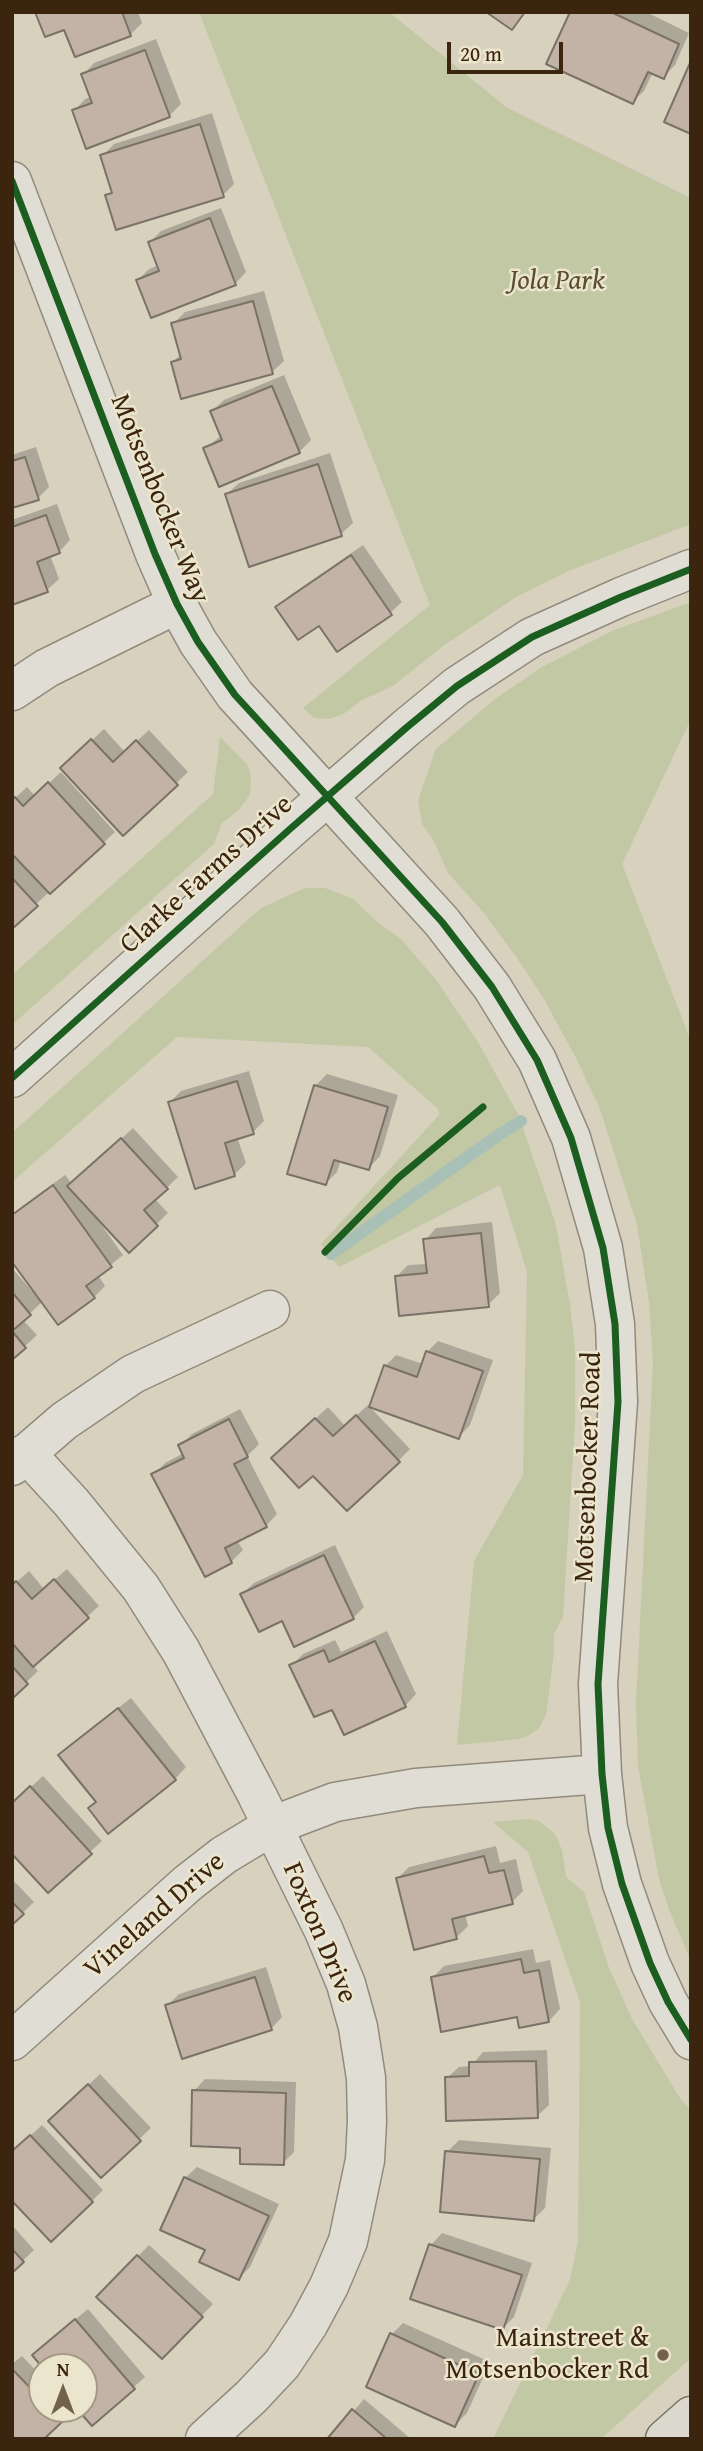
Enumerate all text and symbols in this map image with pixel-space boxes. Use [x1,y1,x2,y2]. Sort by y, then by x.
scale bar [451,28,566,72]
text: 20 m [460,38,502,69]
park label: Jola Park [509,265,605,299]
street label: Motsenbocker Way [102,390,216,608]
street label: Clarke Farms Drive [114,789,300,961]
street label: Motsenbocker Road [568,1351,610,1583]
street label: Vineland Drive [78,1846,232,1986]
street label: Foxton Drive [274,1858,364,2008]
place label: Mainstreet & Motsenbocker Rd [446,2322,649,2388]
marker: Mainstreet & Motsenbocker Rd [655,2347,671,2363]
north arrow [28,2353,98,2423]
text: N [57,2355,69,2383]

